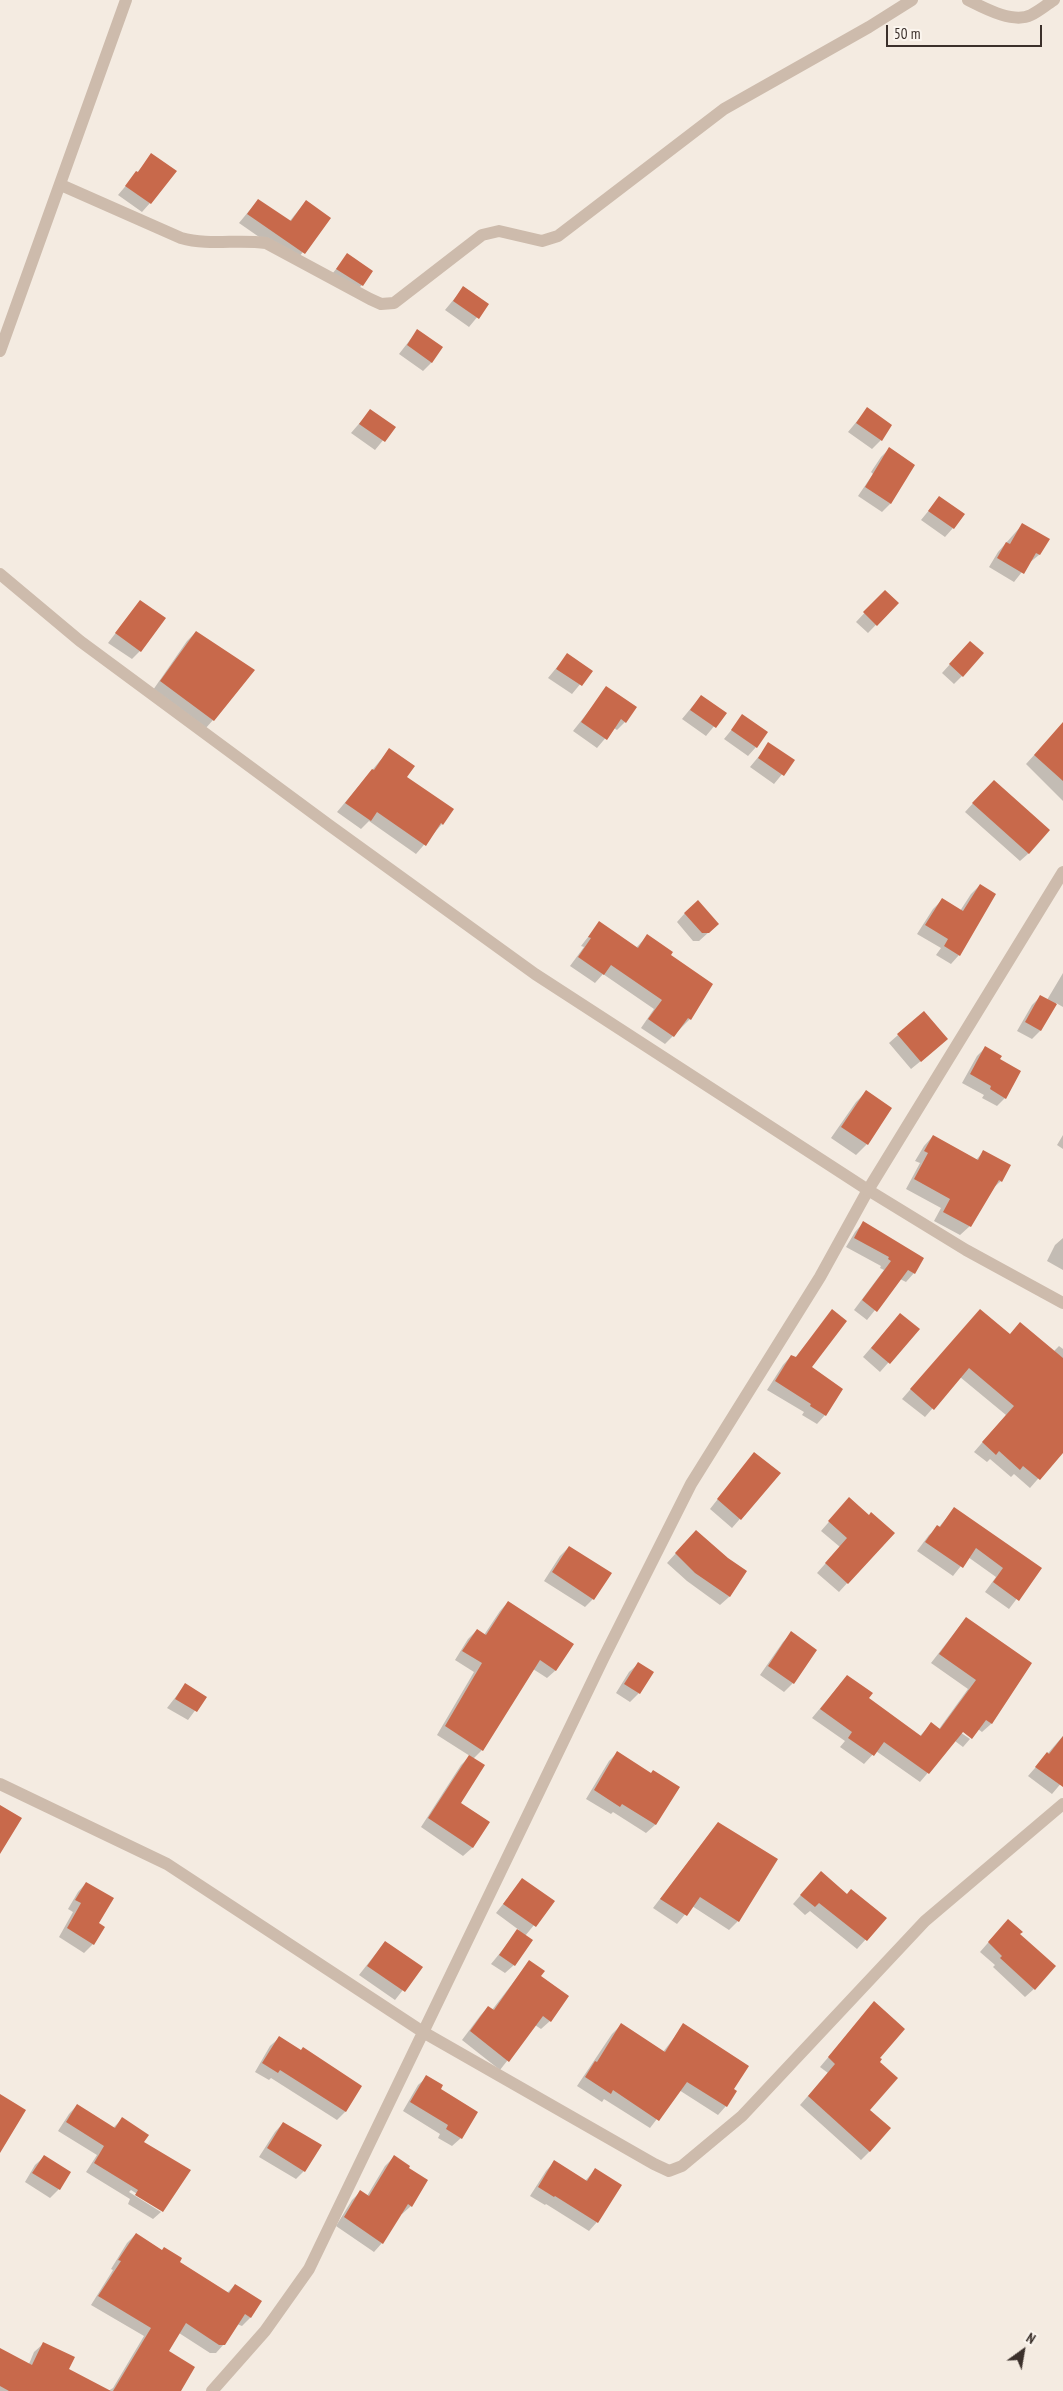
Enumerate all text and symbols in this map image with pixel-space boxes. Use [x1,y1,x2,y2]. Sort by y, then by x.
scale bar [888,15,1044,47]
text: 50 m [894,24,920,43]
north arrow [998,2326,1048,2376]
text: N [1023,2329,1039,2348]

